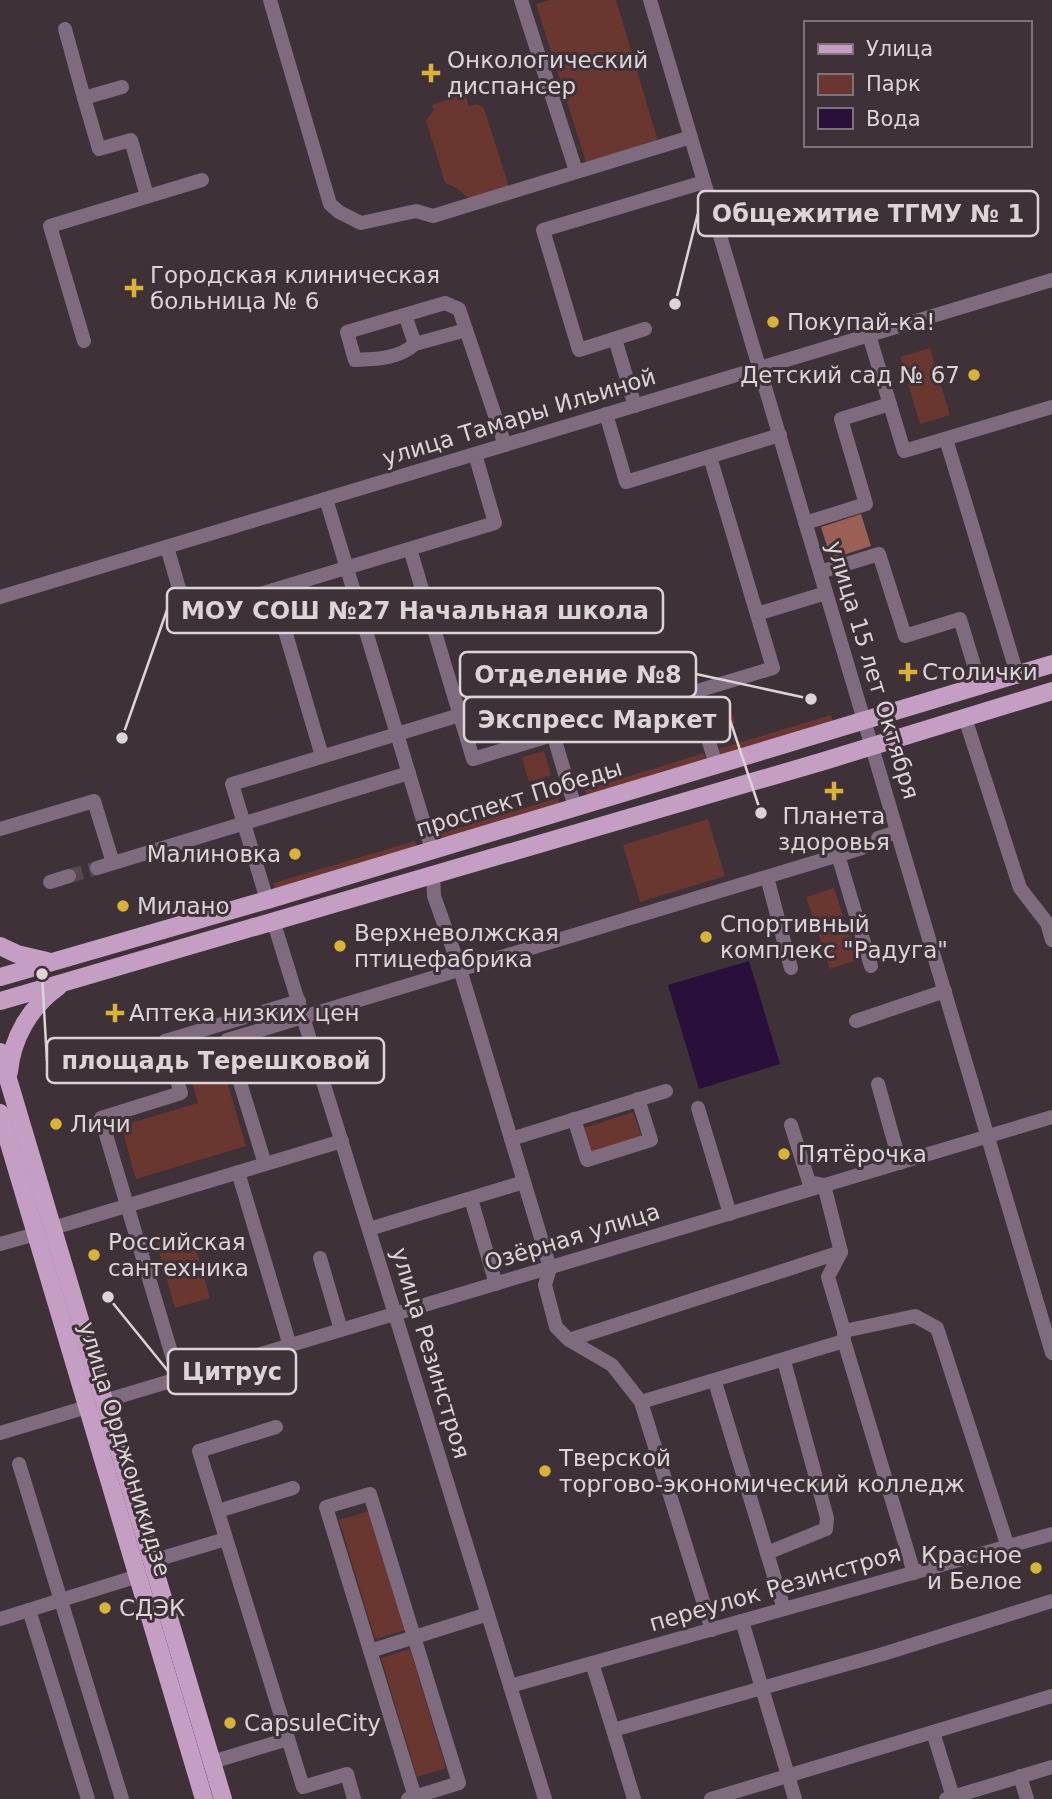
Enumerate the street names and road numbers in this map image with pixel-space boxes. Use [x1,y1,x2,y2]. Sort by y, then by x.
street label: улица Тамары Ильиной [379,363,659,471]
street label: улица 15 лет Октября [821,538,925,802]
street label: проспект Победы [413,754,625,842]
street label: Озёрная улица [481,1198,663,1276]
street label: улица Резинстроя [387,1244,475,1462]
street label: улица Орджоникидзе [74,1319,176,1579]
street label: переулок Резинстроя [646,1540,904,1636]

